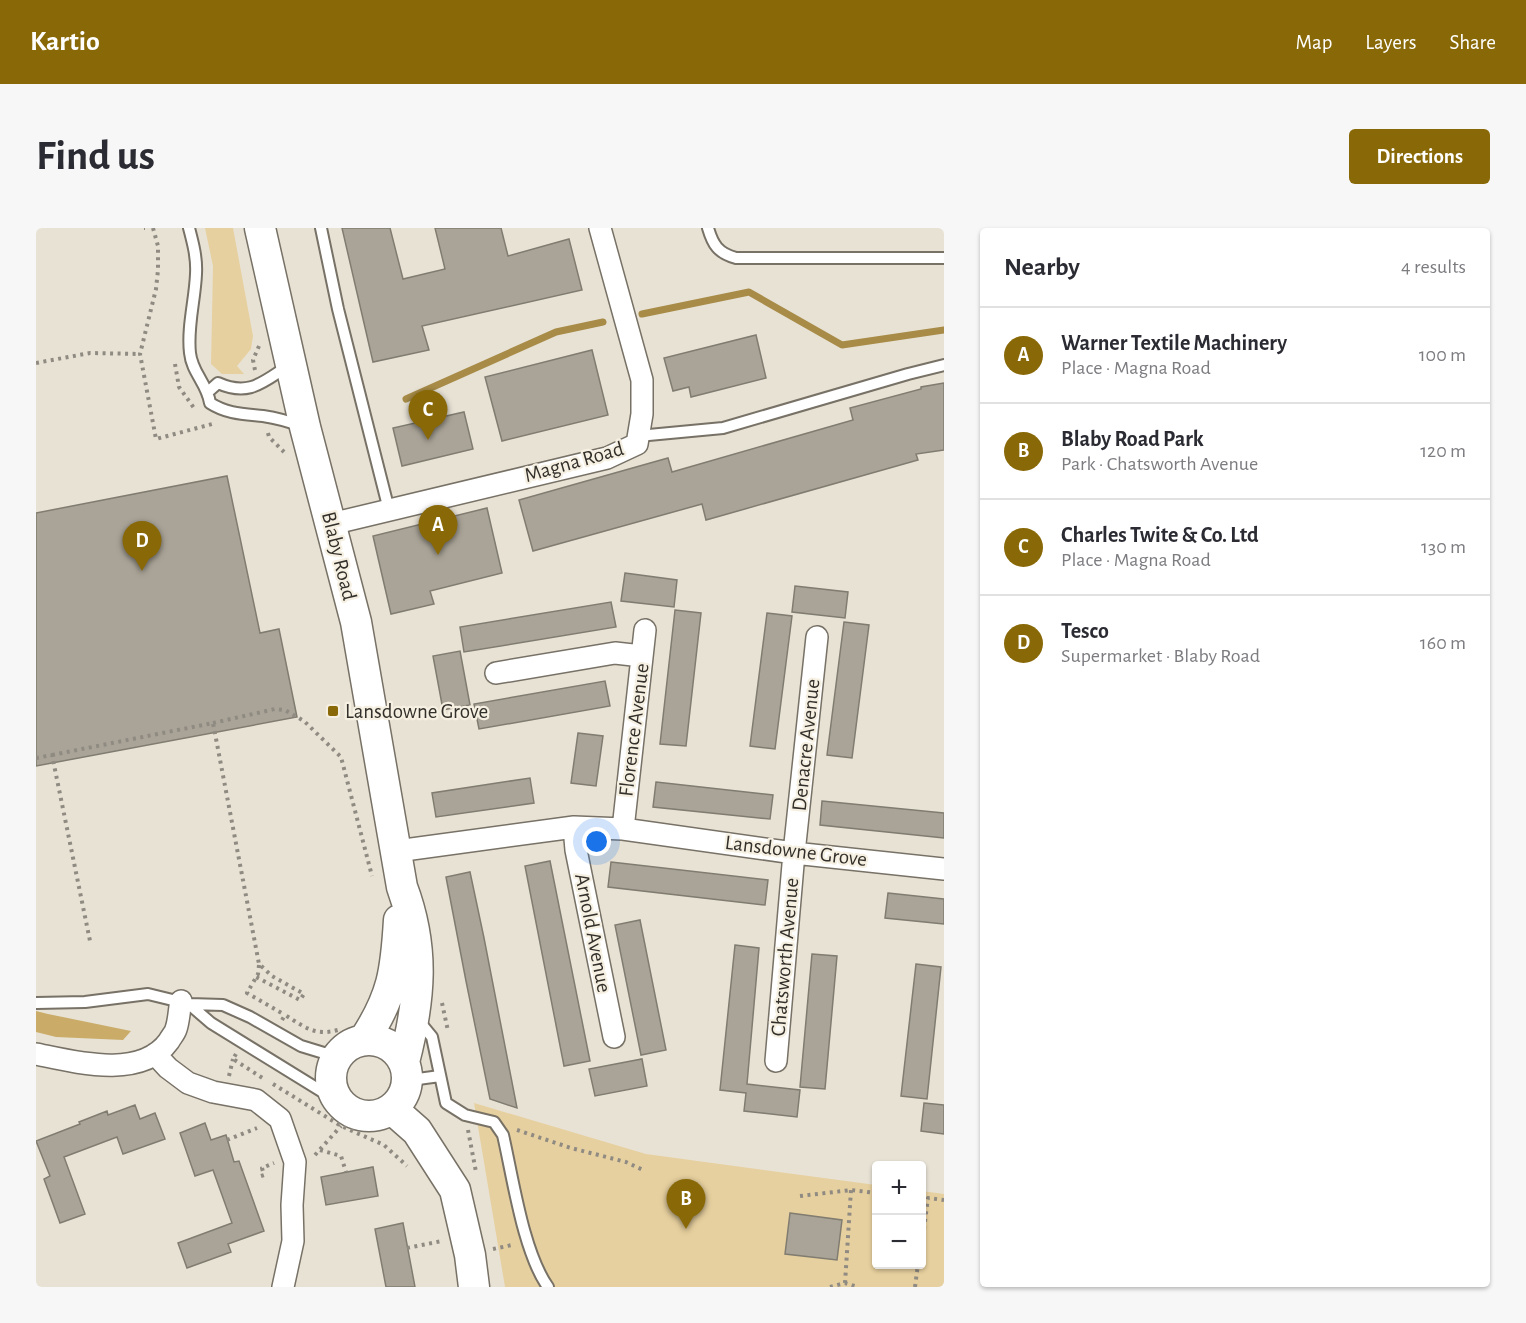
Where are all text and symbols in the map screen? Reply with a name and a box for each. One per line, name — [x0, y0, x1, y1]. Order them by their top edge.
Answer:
text: Kartio — [30, 28, 100, 56]
text: Map — [1296, 32, 1332, 53]
text: Layers — [1365, 32, 1416, 53]
text: Share — [1449, 32, 1496, 53]
button: Directions — [1349, 129, 1490, 184]
text: Find us — [36, 135, 155, 177]
text: Nearby — [1004, 254, 1080, 280]
text: 4 results — [1401, 257, 1466, 277]
text: Warner Textile Machinery — [1061, 332, 1287, 354]
text: A — [1018, 345, 1030, 365]
text: 100 m — [1419, 345, 1466, 365]
text: Place · Magna Road — [1061, 358, 1211, 378]
pin: C — [408, 390, 448, 440]
text: Blaby Road Park — [1061, 428, 1204, 450]
street label: Magna Road — [522, 438, 626, 486]
text: B — [1018, 441, 1029, 461]
text: 120 m — [1420, 441, 1466, 461]
text: Park · Chatsworth Avenue — [1061, 454, 1258, 474]
pin: A — [418, 506, 458, 555]
street label: Blaby Road — [318, 509, 360, 603]
pin: D — [122, 522, 162, 571]
text: Charles Twite & Co. Ltd — [1061, 524, 1259, 546]
text: C — [1018, 537, 1029, 557]
text: 130 m — [1421, 537, 1466, 557]
text: Place · Magna Road — [1061, 550, 1211, 570]
text: Tesco — [1061, 620, 1109, 642]
text: D — [1017, 633, 1030, 653]
text: 160 m — [1420, 633, 1466, 653]
text: Supermarket · Blaby Road — [1061, 646, 1260, 666]
street label: Florence Avenue — [615, 662, 653, 798]
street label: Denacre Avenue — [789, 678, 823, 812]
place label: Lansdowne Grove — [345, 701, 488, 722]
marker: Lansdowne Grove — [326, 704, 340, 718]
your location — [582, 827, 611, 856]
street label: Lansdowne Grove — [724, 832, 868, 870]
street label: Arnold Avenue — [571, 872, 615, 994]
street label: Chatsworth Avenue — [768, 877, 802, 1037]
map controls — [872, 1161, 926, 1269]
button: + — [872, 1161, 926, 1215]
pin: B — [666, 1180, 706, 1229]
button: − — [872, 1215, 926, 1269]

